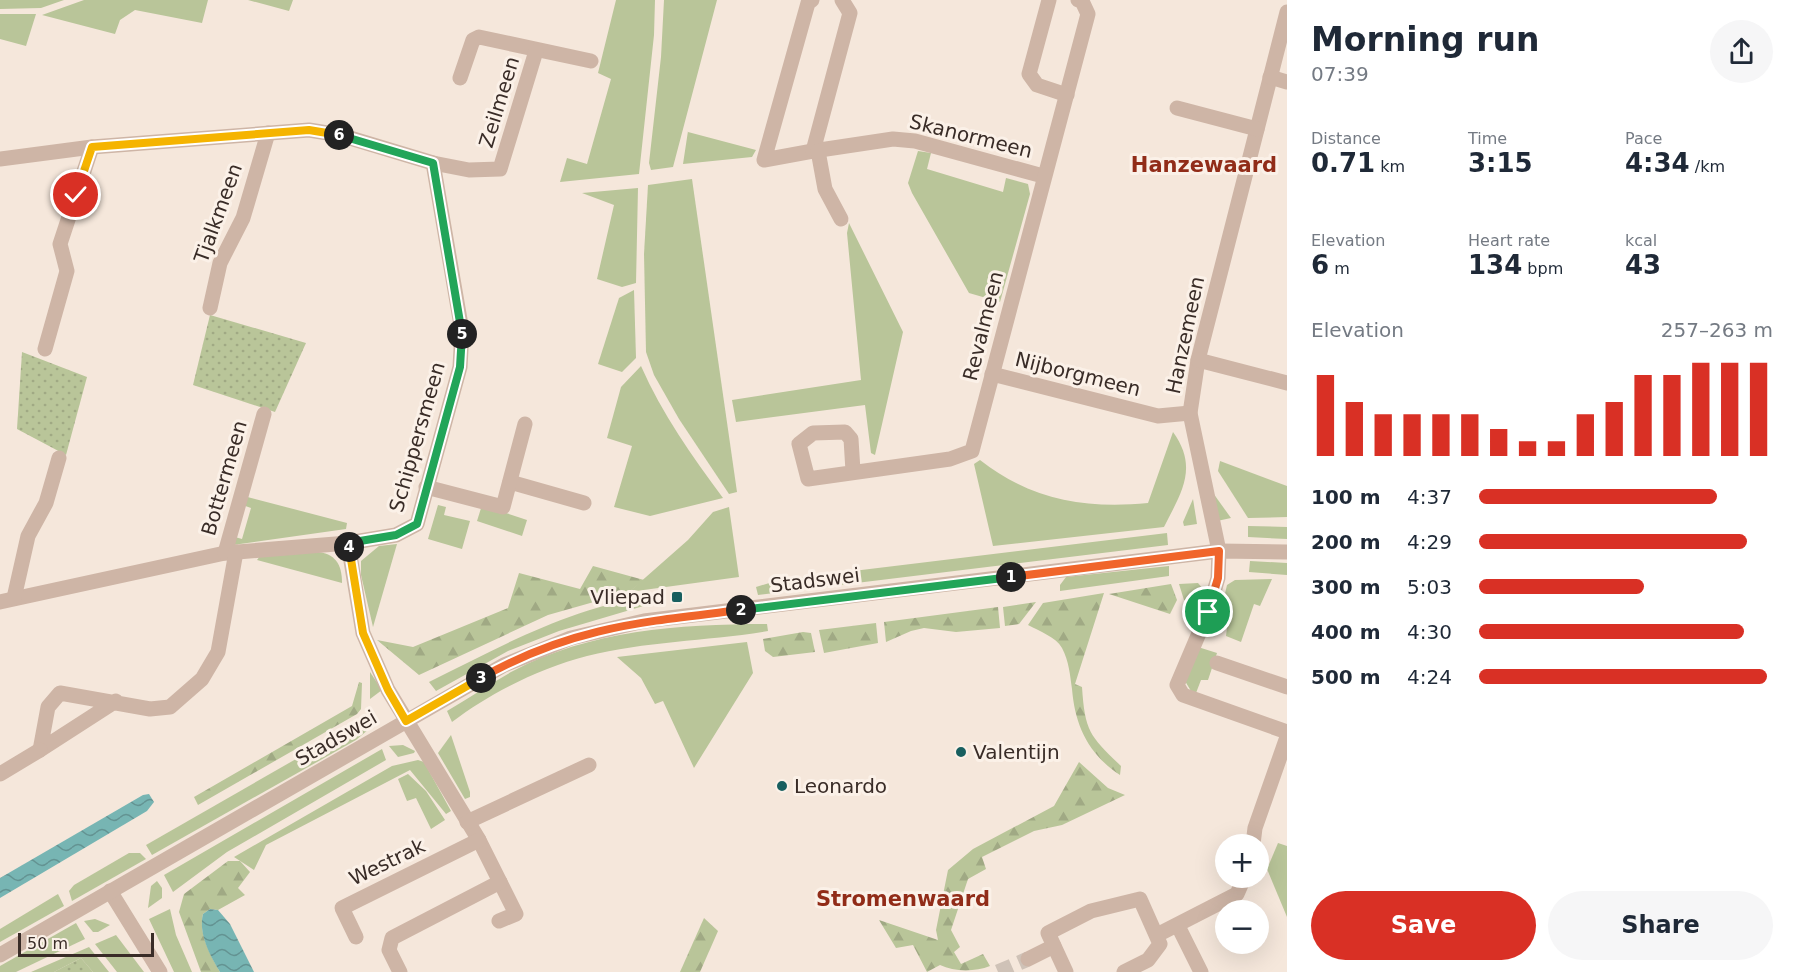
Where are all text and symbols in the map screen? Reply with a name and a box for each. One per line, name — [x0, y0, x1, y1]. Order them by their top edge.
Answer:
text: Morning run — [1311, 20, 1539, 59]
button: share — [1710, 20, 1773, 83]
street label: Zeilmeen — [474, 54, 524, 150]
text: 07:39 — [1311, 62, 1369, 86]
street label: Skanormeen — [907, 109, 1035, 163]
pin: 6 — [324, 120, 354, 150]
text: 6 — [333, 125, 345, 144]
text: Distance — [1311, 129, 1381, 148]
text: Time — [1468, 129, 1507, 148]
text: Pace — [1625, 129, 1662, 148]
text: 0.71 — [1311, 148, 1375, 178]
text: 3:15 — [1468, 148, 1533, 178]
text: 4:34 — [1625, 148, 1690, 178]
district label: Hanzewaard — [1131, 153, 1277, 177]
text: km — [1375, 157, 1405, 176]
text: /km — [1690, 157, 1725, 176]
street label: Tjalkmeen — [189, 160, 247, 267]
pin — [50, 169, 101, 220]
icon: check — [59, 178, 92, 211]
text: Elevation — [1311, 231, 1385, 250]
text: Heart rate — [1468, 231, 1550, 250]
text: kcal — [1625, 231, 1657, 250]
text: 6 — [1311, 250, 1329, 280]
text: 134 — [1468, 250, 1522, 280]
text: 43 — [1625, 250, 1661, 280]
text: m — [1329, 259, 1350, 278]
text: bpm — [1522, 259, 1563, 278]
street label: Revalmeen — [958, 269, 1008, 383]
street label: Hanzemeen — [1161, 274, 1209, 396]
text: Elevation — [1311, 318, 1404, 342]
text: 257–263 m — [1661, 318, 1773, 342]
pin: 5 — [447, 319, 477, 349]
text: 5 — [456, 324, 468, 343]
street label: Nijborgmeen — [1013, 347, 1143, 401]
street label: Schippersmeen — [384, 359, 450, 515]
street label: Bottermeen — [196, 418, 252, 538]
text: 100 m — [1311, 485, 1381, 509]
text: 4:37 — [1407, 485, 1452, 509]
text: 200 m — [1311, 530, 1381, 554]
text: 4:29 — [1407, 530, 1452, 554]
pin: 4 — [334, 532, 364, 562]
text: 4 — [343, 537, 355, 556]
pin: 1 — [996, 562, 1026, 592]
street label: Stadswei — [769, 563, 861, 597]
text: 1 — [1005, 567, 1017, 586]
text: 300 m — [1311, 575, 1381, 599]
text: 5:03 — [1407, 575, 1452, 599]
place label: Vliepad — [590, 585, 665, 609]
pin — [1182, 586, 1233, 637]
marker: Vliepad — [670, 590, 684, 604]
pin: 2 — [726, 595, 756, 625]
icon: arrive — [1191, 595, 1224, 628]
text: 2 — [735, 600, 747, 619]
text: 400 m — [1311, 620, 1381, 644]
text: 4:30 — [1407, 620, 1452, 644]
pin: 3 — [466, 663, 496, 693]
text: 500 m — [1311, 665, 1381, 689]
text: 4:24 — [1407, 665, 1452, 689]
text: 3 — [475, 668, 487, 687]
street label: Stadswei — [291, 705, 381, 771]
place label: Valentijn — [973, 740, 1060, 764]
marker: Valentijn — [954, 745, 968, 759]
place label: Leonardo — [794, 774, 887, 798]
marker: Leonardo — [775, 779, 789, 793]
street label: Westrak — [345, 833, 429, 891]
map controls — [1215, 834, 1269, 954]
button: + — [1215, 834, 1269, 888]
district label: Stromenwaard — [816, 887, 990, 911]
button: Save — [1311, 891, 1536, 960]
button: Share — [1548, 891, 1773, 960]
button: − — [1215, 900, 1269, 954]
scale bar — [18, 930, 154, 958]
text: 50 m — [27, 934, 68, 953]

